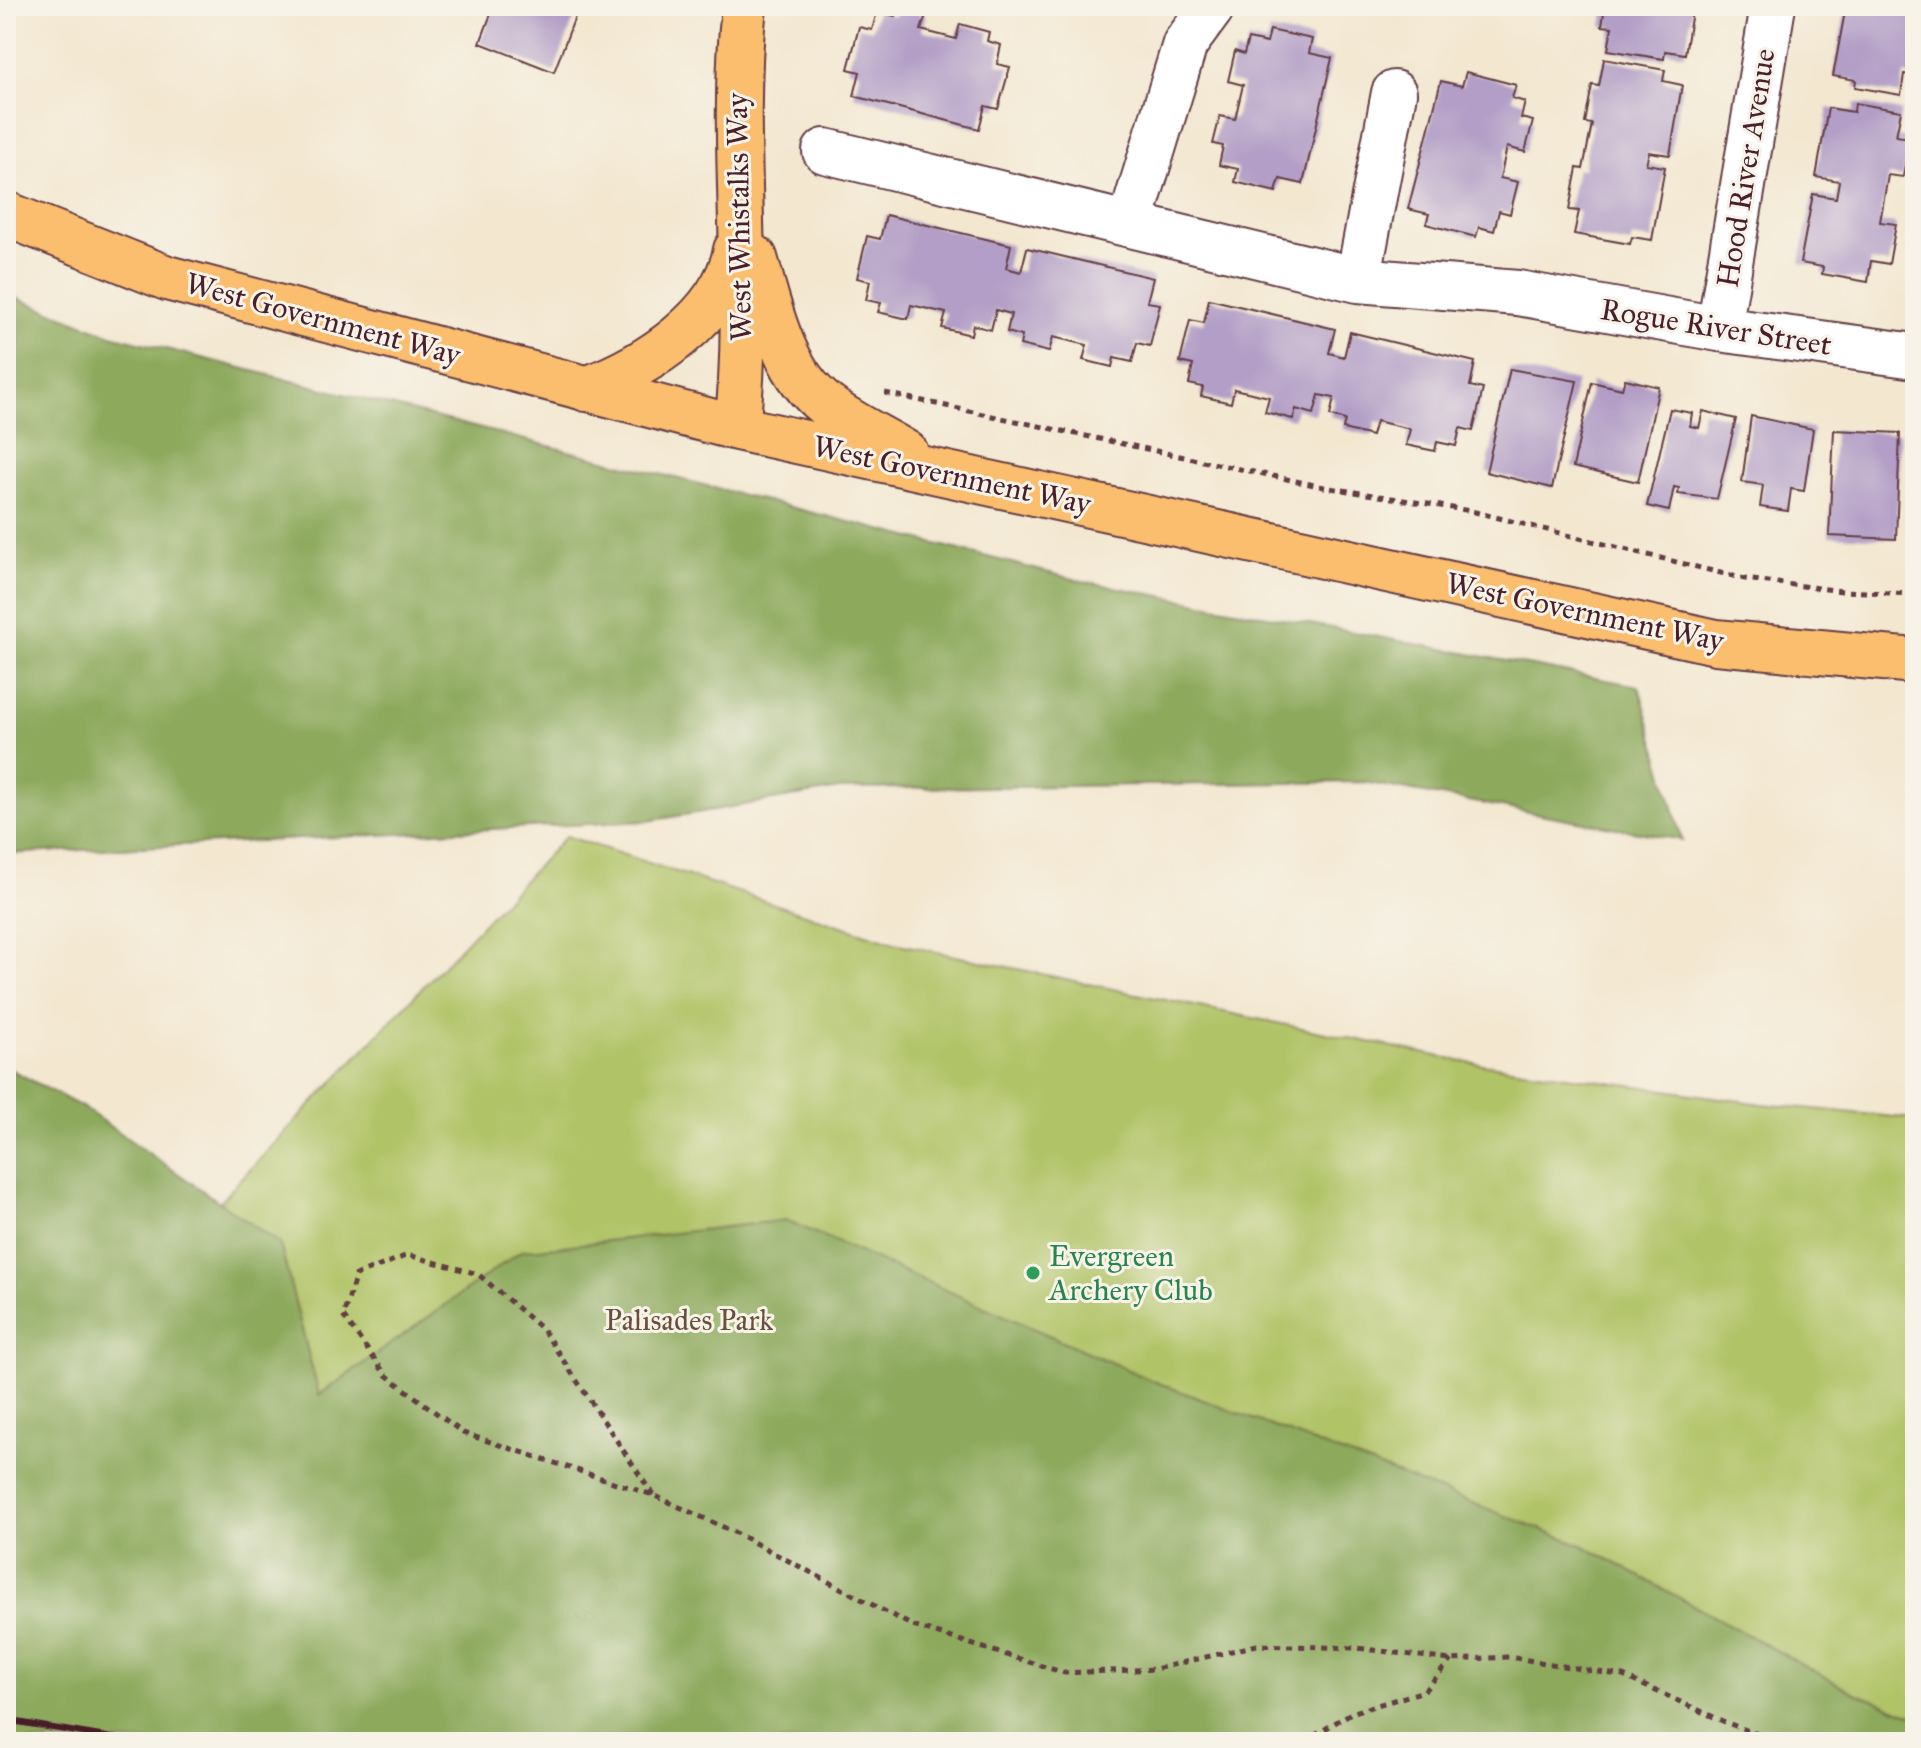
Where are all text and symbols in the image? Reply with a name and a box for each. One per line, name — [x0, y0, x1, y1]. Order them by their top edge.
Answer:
street label: Hood River Avenue — [1709, 46, 1783, 290]
street label: West Whistalks Way — [719, 92, 759, 342]
street label: West Government Way — [182, 265, 465, 373]
street label: Rogue River Street — [1598, 291, 1834, 363]
street label: West Government Way — [810, 428, 1095, 522]
street label: West Government Way — [1443, 565, 1728, 659]
place label: Evergreen Archery Club — [1047, 1238, 1213, 1308]
marker: Evergreen Archery Club — [1024, 1264, 1042, 1282]
park label: Palisades Park — [605, 1302, 773, 1338]

